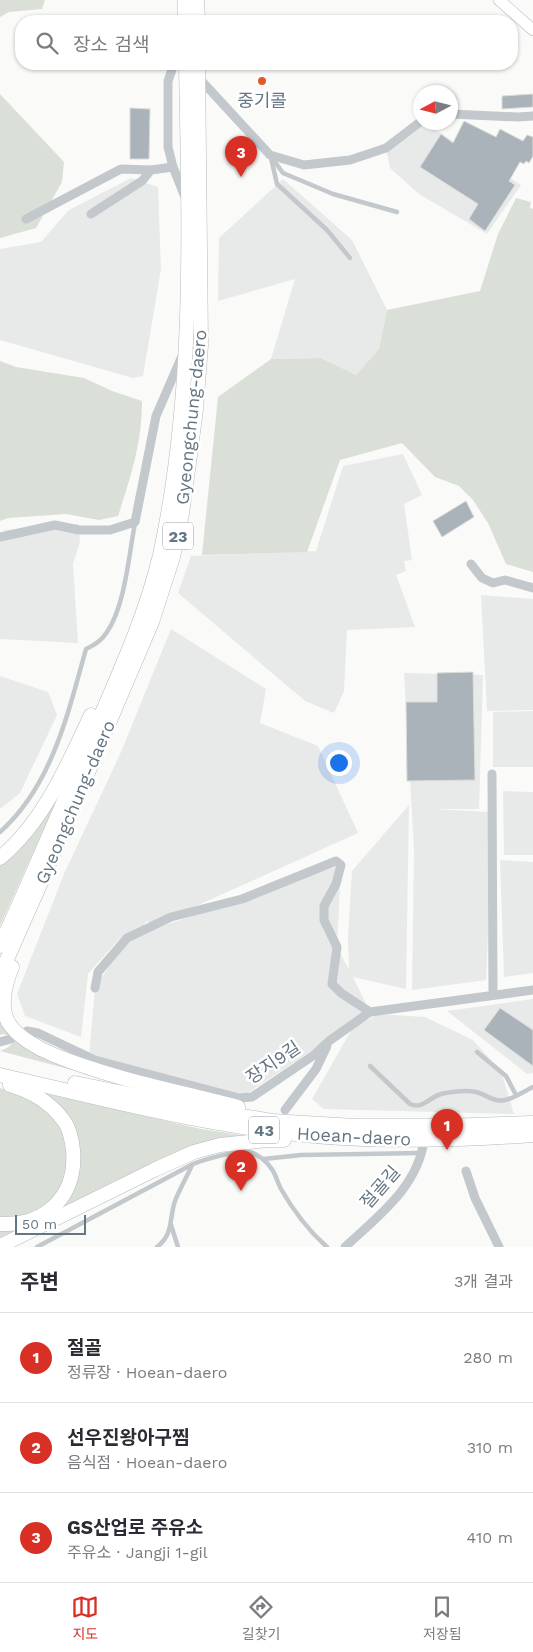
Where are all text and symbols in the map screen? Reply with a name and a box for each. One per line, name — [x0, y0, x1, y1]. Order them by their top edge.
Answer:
search box — [15, 15, 518, 70]
icon: search — [33, 29, 61, 57]
text: 장소 검색 — [73, 33, 149, 56]
marker: 중기콜 — [256, 75, 268, 87]
north arrow — [413, 85, 458, 130]
place label: 중기콜 — [237, 90, 287, 111]
pin: 3 — [225, 136, 257, 177]
street label: Gyeongchung-daero — [171, 328, 211, 506]
road number: 23 — [163, 522, 193, 550]
street label: Gyeongchung-daero — [31, 717, 119, 887]
your location — [326, 750, 352, 776]
street label: 장지9길 — [242, 1036, 304, 1088]
pin: 1 — [431, 1109, 463, 1150]
road number: 43 — [249, 1116, 279, 1144]
street label: Hoean-daero — [296, 1123, 412, 1149]
pin: 2 — [225, 1150, 257, 1191]
street label: 절골길 — [356, 1161, 404, 1213]
scale bar — [15, 1212, 86, 1235]
text: 50 m — [22, 1216, 57, 1232]
text: 주변 — [20, 1269, 59, 1294]
text: 3개 결과 — [454, 1272, 513, 1291]
text: 절골 — [67, 1336, 102, 1359]
text: 1 — [33, 1348, 39, 1367]
text: 280 m — [463, 1348, 513, 1367]
text: 정류장 · Hoean-daero — [67, 1363, 227, 1382]
text: 선우진왕아구찜 — [67, 1426, 189, 1449]
text: 2 — [31, 1438, 41, 1457]
text: 310 m — [467, 1438, 513, 1457]
text: 음식점 · Hoean-daero — [67, 1453, 227, 1472]
text: GS산업로 주유소 — [67, 1516, 203, 1539]
text: 3 — [31, 1528, 41, 1547]
text: 410 m — [467, 1528, 513, 1547]
text: 주유소 · Jangji 1-gil — [67, 1543, 208, 1562]
tab: 지도 — [71, 1593, 99, 1643]
tab: 길찾기 — [242, 1593, 280, 1643]
tab: 저장됨 — [423, 1593, 462, 1643]

